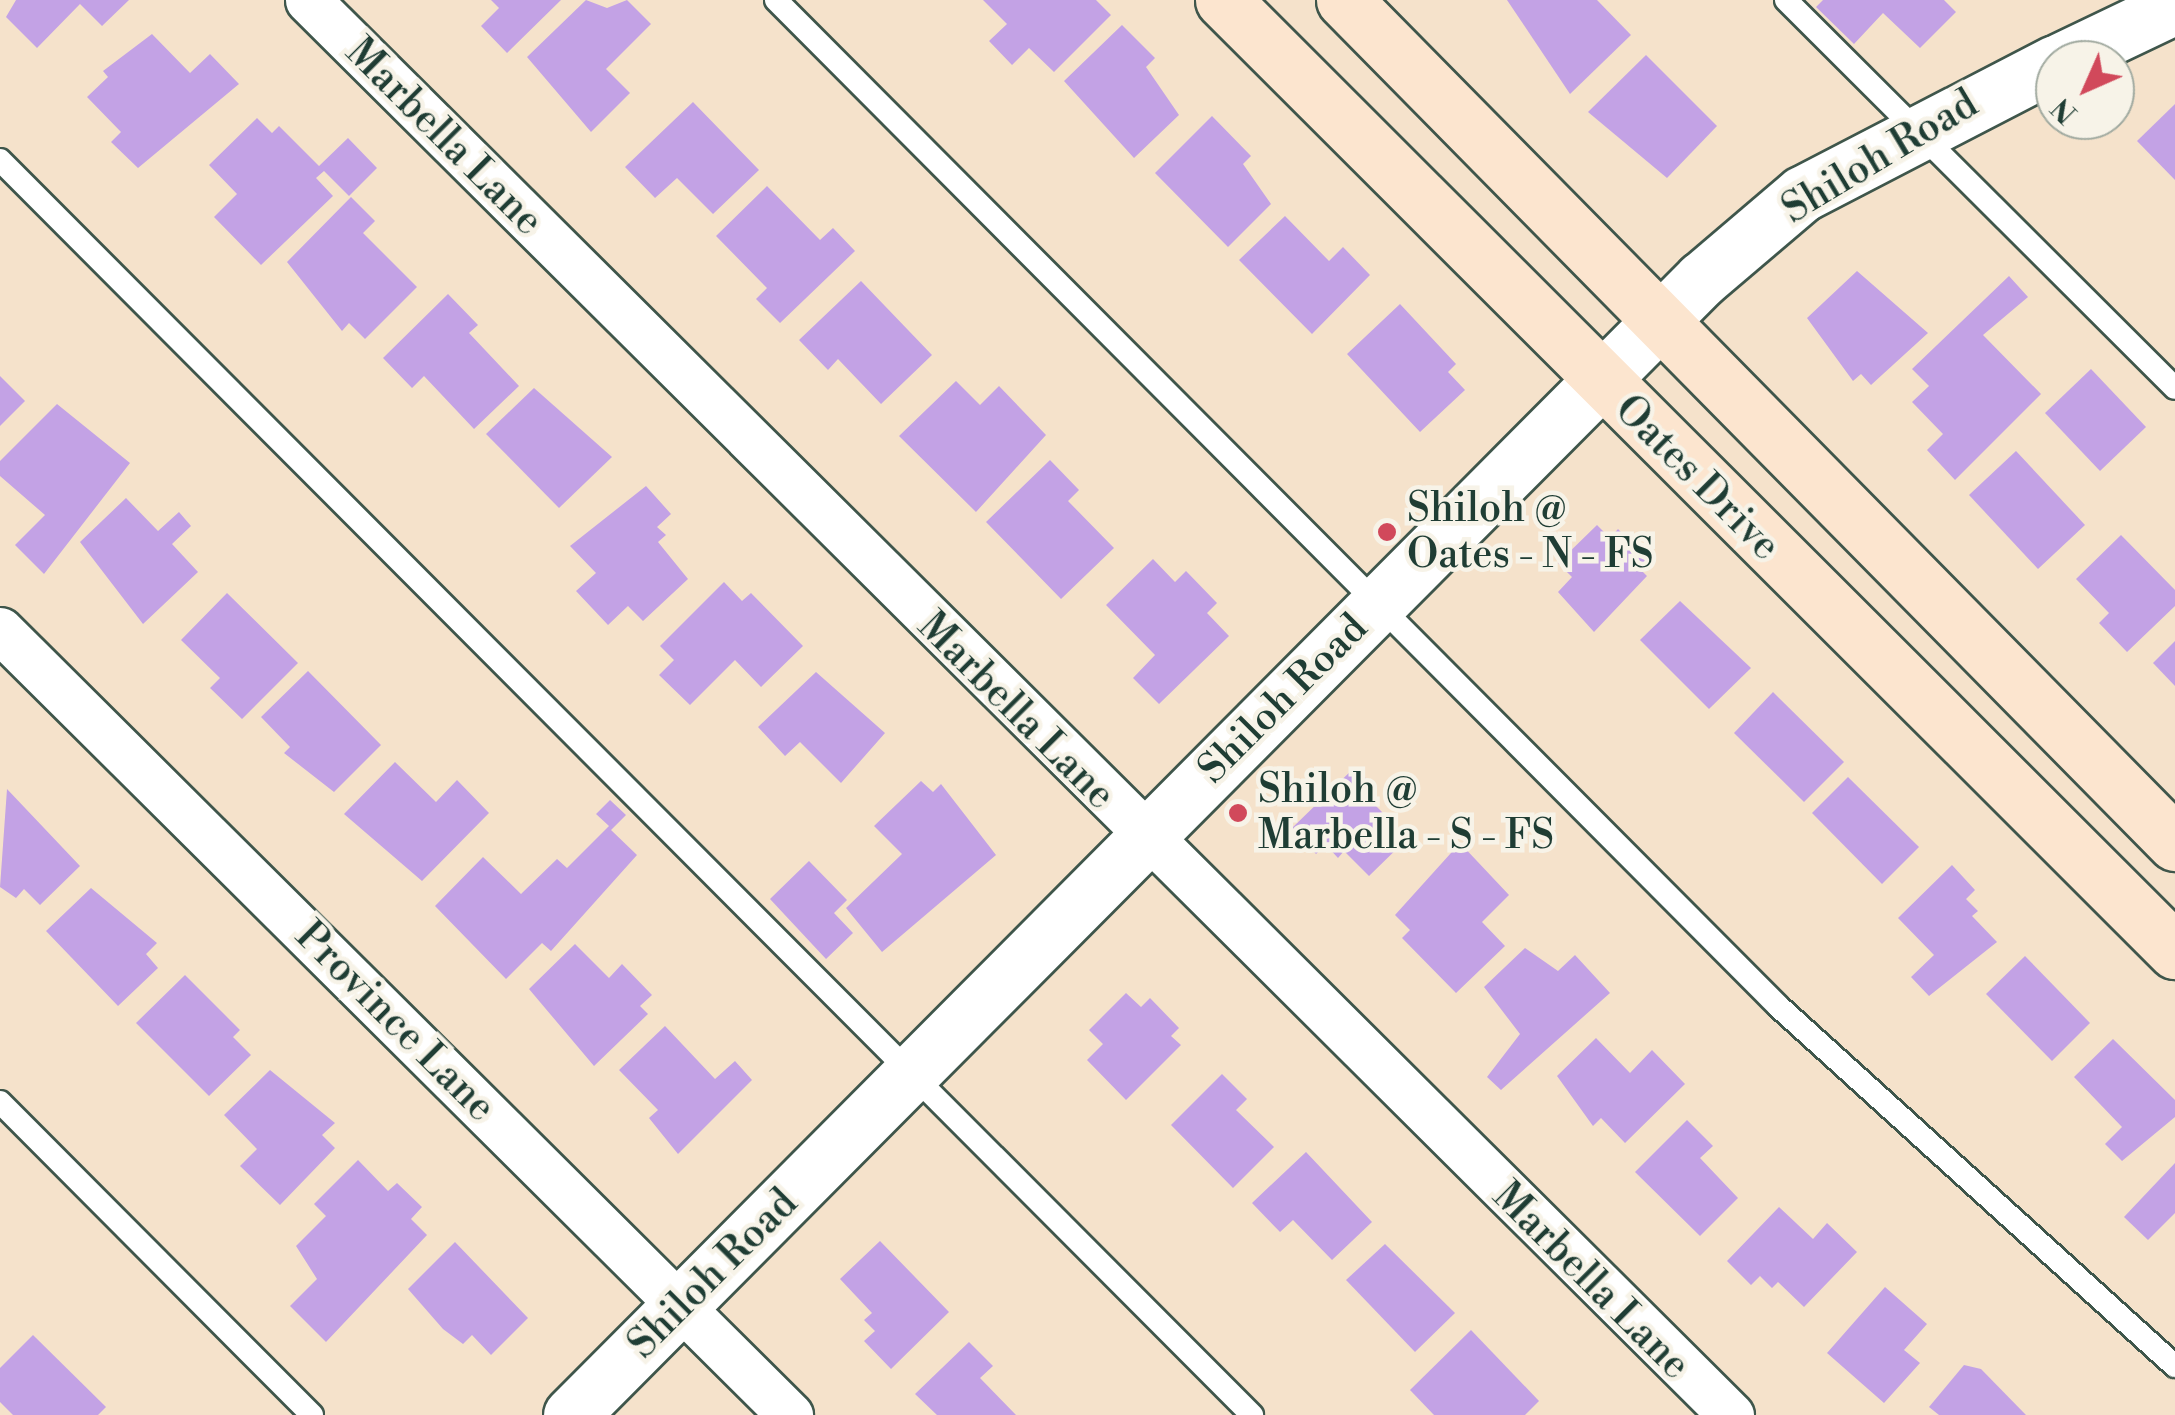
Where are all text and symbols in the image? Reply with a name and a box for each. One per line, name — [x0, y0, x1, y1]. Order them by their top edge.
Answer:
street label: Marbella Lane — [336, 29, 552, 245]
north arrow — [2035, 40, 2135, 140]
street label: Shiloh Road — [1774, 80, 1986, 234]
text: N — [2045, 90, 2085, 130]
street label: Oates Drive — [1605, 386, 1789, 570]
place label: Shiloh @ Oates - N - FS — [1407, 485, 1654, 579]
marker: Shiloh @ Oates - N - FS — [1376, 521, 1398, 543]
street label: Marbella Lane — [908, 603, 1124, 819]
street label: Shiloh Road — [1189, 605, 1377, 793]
place label: Shiloh @ Marbella - S - FS — [1258, 766, 1554, 860]
marker: Shiloh @ Marbella - S - FS — [1227, 802, 1249, 824]
street label: Province Lane — [285, 912, 505, 1132]
street label: Marbella Lane — [1483, 1173, 1699, 1389]
street label: Shiloh Road — [619, 1180, 807, 1368]

